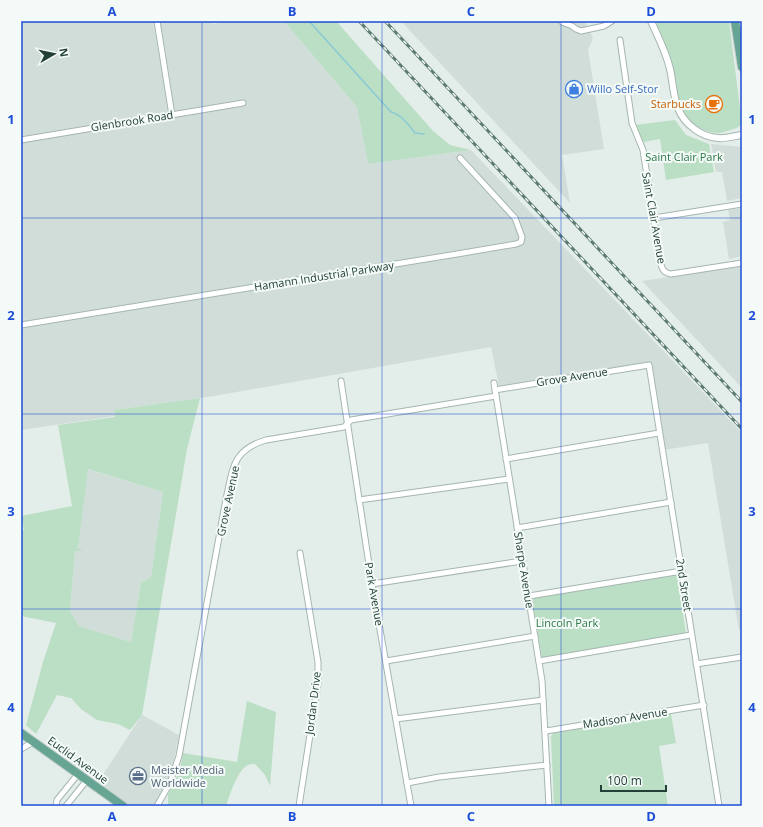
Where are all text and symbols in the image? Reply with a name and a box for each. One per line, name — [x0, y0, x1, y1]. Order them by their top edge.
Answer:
text: A — [108, 2, 117, 20]
text: B — [288, 2, 297, 20]
text: C — [467, 2, 475, 20]
text: D — [646, 2, 656, 20]
north arrow — [34, 34, 74, 74]
text: N — [56, 47, 72, 58]
shop icon: Willo Self-Stor — [564, 79, 584, 99]
place label: Willo Self-Stor — [587, 81, 659, 96]
cafe icon: Starbucks — [704, 94, 724, 114]
place label: Starbucks — [651, 96, 701, 111]
street label: Glenbrook Road — [90, 107, 174, 134]
text: 1 — [7, 110, 15, 128]
text: 1 — [748, 110, 756, 128]
park label: Saint Clair Park — [645, 149, 723, 164]
street label: Saint Clair Avenue — [639, 171, 670, 265]
street label: Hamann Industrial Parkway — [253, 257, 395, 294]
text: 2 — [7, 306, 15, 324]
text: 2 — [748, 306, 756, 324]
street label: Grove Avenue — [535, 363, 609, 390]
street label: Grove Avenue — [213, 464, 242, 538]
text: 3 — [7, 502, 15, 520]
text: 3 — [748, 502, 756, 520]
street label: Sharpe Avenue — [511, 530, 538, 609]
street label: 2nd Street — [673, 557, 696, 613]
street label: Park Avenue — [362, 561, 387, 627]
park label: Lincoln Park — [536, 615, 598, 630]
street label: Jordan Drive — [301, 671, 324, 736]
text: 4 — [7, 698, 15, 716]
text: 4 — [748, 698, 756, 716]
street label: Madison Avenue — [582, 703, 668, 732]
street label: Euclid Avenue — [45, 732, 112, 787]
place label: Meister Media Worldwide — [151, 762, 224, 790]
office icon: Meister Media Worldwide — [128, 766, 148, 786]
scale bar — [601, 767, 666, 793]
text: 100 m — [607, 772, 642, 789]
text: A — [108, 807, 117, 825]
text: B — [288, 807, 297, 825]
text: C — [467, 807, 475, 825]
text: D — [646, 807, 656, 825]

